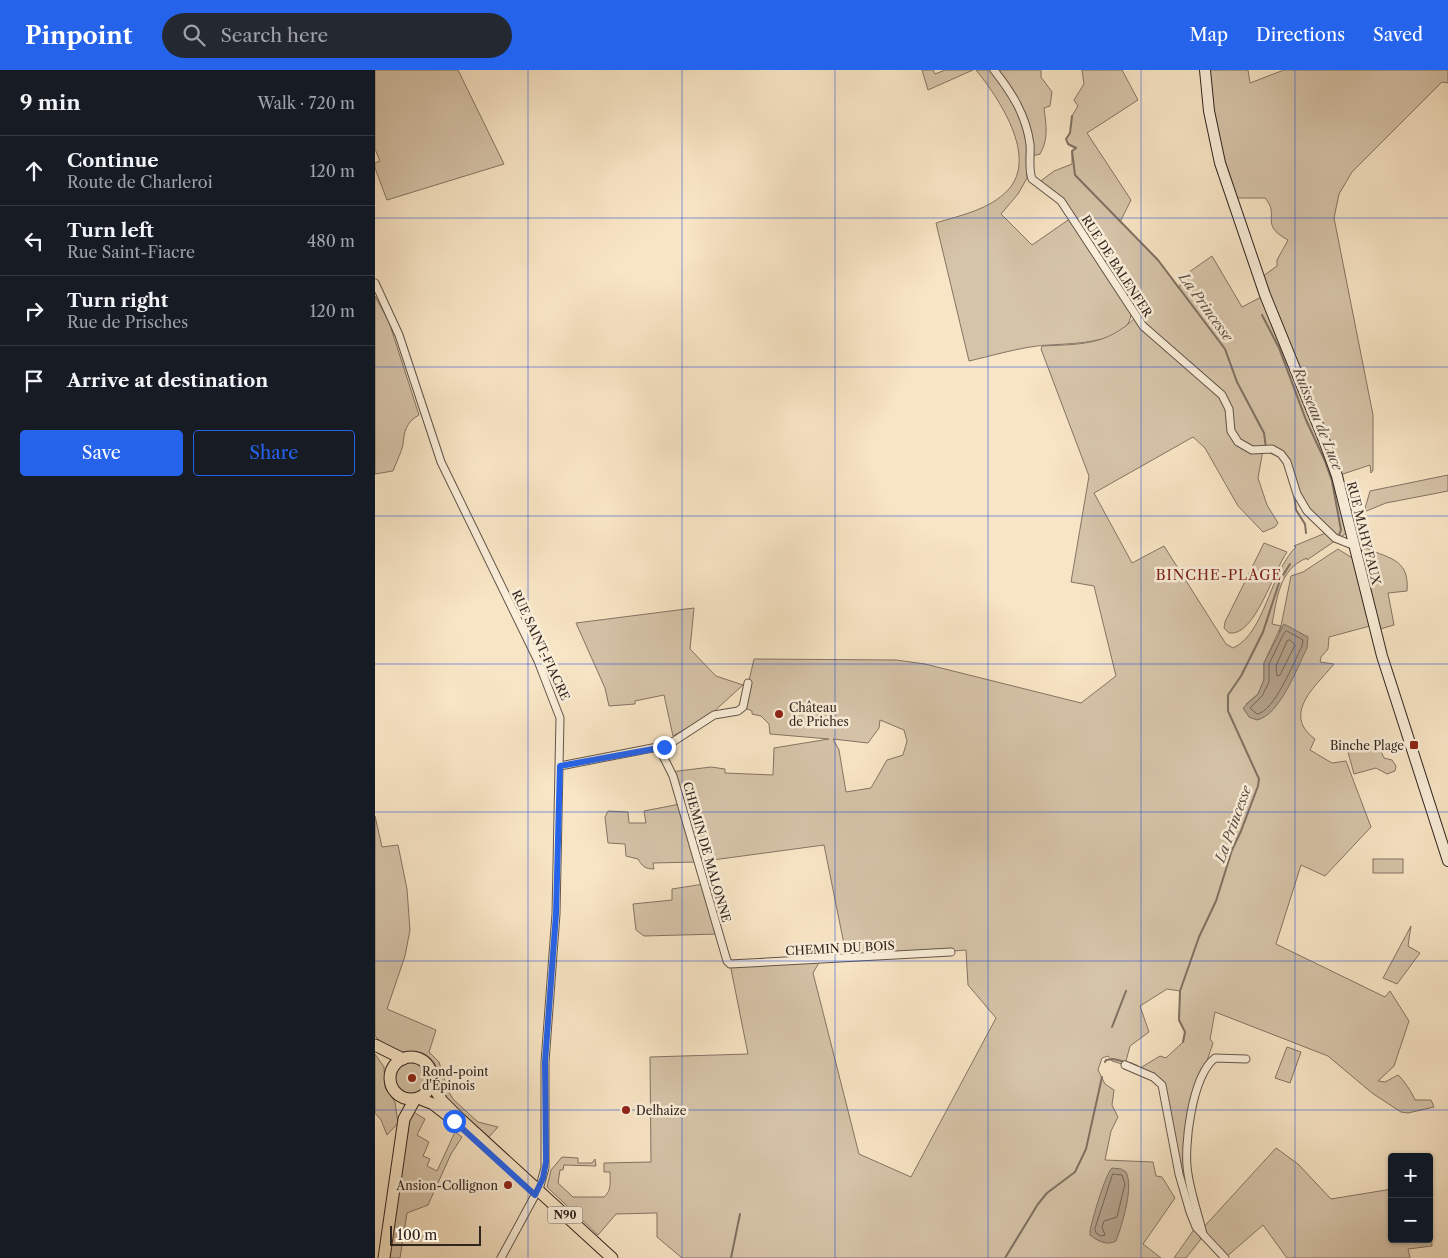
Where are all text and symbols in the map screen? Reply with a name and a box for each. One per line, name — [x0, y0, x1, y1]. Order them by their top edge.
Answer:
search box — [162, 13, 512, 58]
text: Pinpoint — [25, 21, 132, 50]
icon: search — [180, 21, 208, 49]
text: Search here — [220, 24, 328, 47]
text: Map — [1189, 24, 1228, 46]
text: Directions — [1256, 24, 1345, 46]
text: Saved — [1373, 24, 1423, 46]
text: 9 min — [20, 90, 81, 115]
text: Walk · 720 m — [257, 93, 355, 113]
text: Continue — [67, 149, 159, 172]
icon: ahead — [20, 157, 48, 185]
text: 120 m — [310, 161, 355, 181]
text: Route de Charleroi — [67, 172, 213, 192]
street label: RUE DE BALENFER — [1078, 212, 1156, 321]
text: Turn left — [67, 219, 154, 242]
icon: left — [20, 227, 48, 255]
text: 480 m — [307, 231, 355, 251]
text: Rue Saint-Fiacre — [67, 242, 195, 262]
water label: La Princesse — [1174, 268, 1238, 346]
text: Turn right — [67, 289, 168, 312]
icon: right — [20, 297, 48, 325]
text: 120 m — [310, 301, 355, 321]
text: Rue de Prisches — [67, 312, 188, 332]
water label: Ruisseau de Luce — [1289, 364, 1347, 474]
icon: arrive — [20, 367, 48, 395]
text: Arrive at destination — [67, 369, 268, 392]
button: Save — [20, 430, 183, 476]
button: Share — [193, 430, 355, 476]
street label: RUE MAHY FAUX — [1344, 480, 1384, 587]
district label: BINCHE-PLAGE — [1156, 566, 1282, 584]
street label: RUE SAINT-FIACRE — [509, 587, 573, 703]
place label: Château de Priches — [789, 700, 849, 729]
marker: Château de Priches — [773, 708, 785, 720]
route end — [653, 736, 676, 759]
place label: Binche Plage — [1330, 738, 1404, 753]
marker: Binche Plage — [1408, 739, 1420, 751]
street label: CHEMIN DE MALONNE — [680, 780, 734, 924]
water label: La Princesse — [1210, 782, 1256, 866]
street label: CHEMIN DU BOIS — [785, 938, 895, 958]
place label: Rond-point d'Épinois — [422, 1064, 489, 1093]
marker: Rond-point d'Épinois — [406, 1072, 418, 1084]
place label: Delhaize — [636, 1103, 687, 1118]
marker: Delhaize — [620, 1104, 632, 1116]
route start — [443, 1110, 466, 1133]
map controls — [1388, 1153, 1433, 1243]
button: + — [1388, 1153, 1433, 1198]
place label: Ansion-Collignon — [395, 1178, 498, 1193]
marker: Ansion-Collignon — [502, 1179, 514, 1191]
button: − — [1388, 1198, 1433, 1243]
road number: N90 — [547, 1206, 583, 1224]
scale bar — [390, 1223, 481, 1246]
text: 100 m — [397, 1226, 437, 1244]

